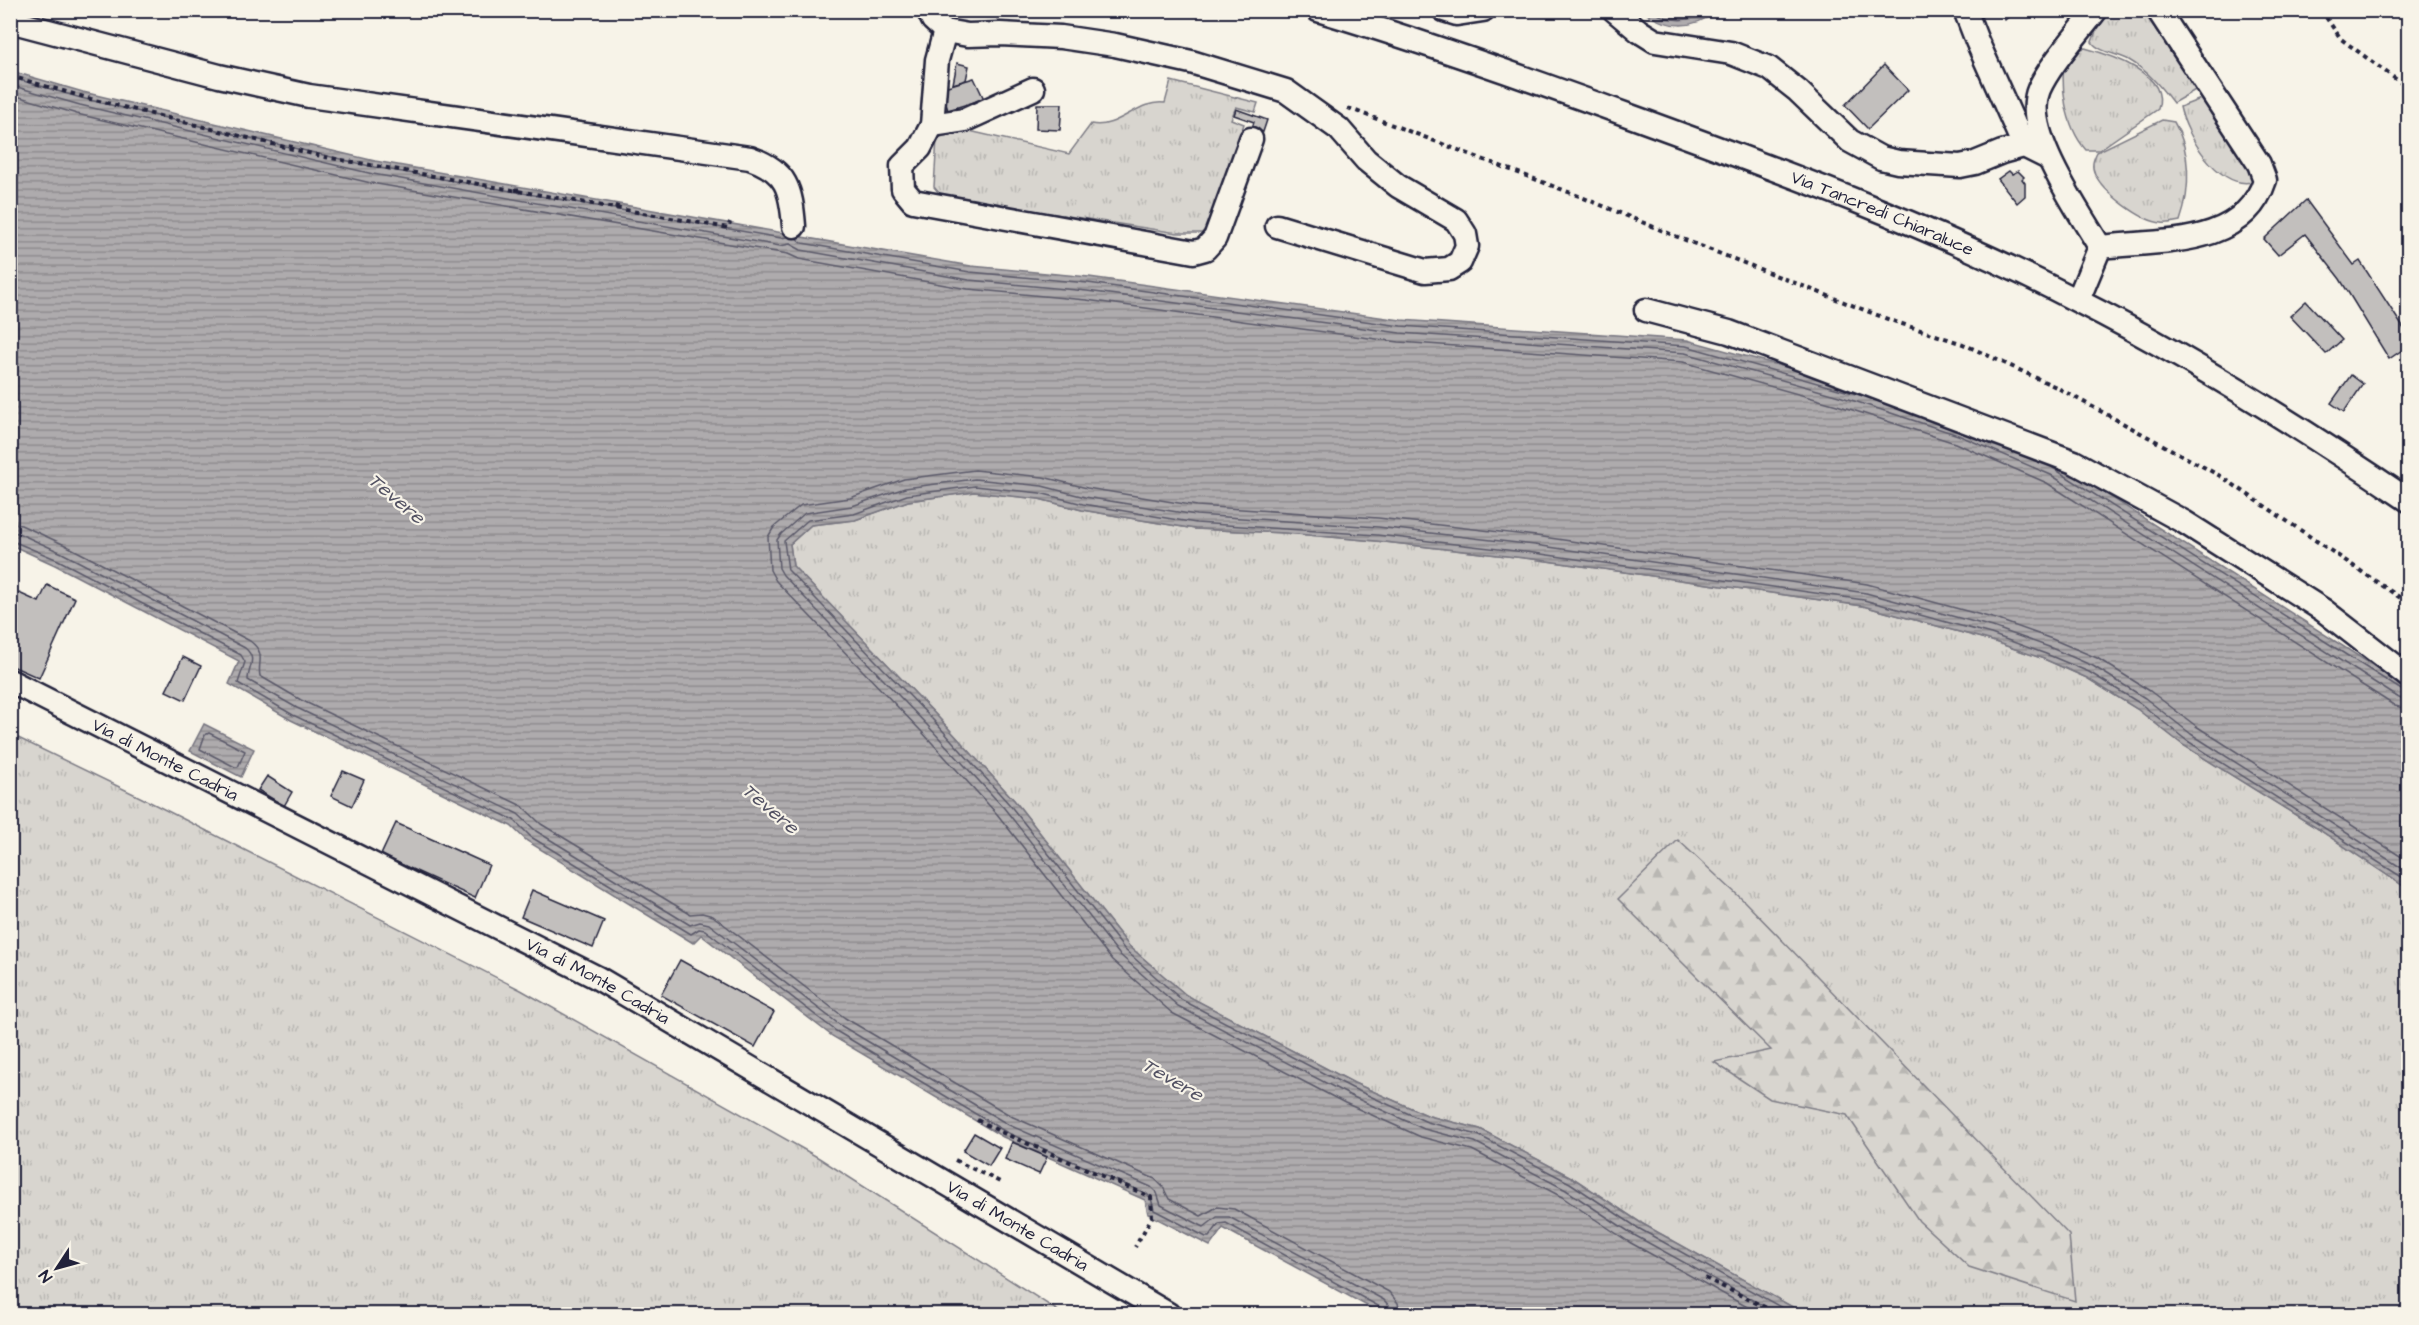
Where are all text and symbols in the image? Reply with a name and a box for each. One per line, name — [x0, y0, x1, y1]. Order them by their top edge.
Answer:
street label: Via Tancredi Chiaraluce — [1787, 165, 1978, 262]
water label: Tevere — [362, 467, 432, 532]
street label: Via di Monte Cadria — [88, 712, 243, 807]
water label: Tevere — [736, 777, 806, 842]
street label: Via di Monte Cadria — [521, 932, 674, 1031]
water label: Tevere — [1137, 1051, 1209, 1109]
street label: Via di Monte Cadria — [942, 1174, 1093, 1278]
north arrow — [27, 1238, 87, 1298]
text: N — [34, 1266, 58, 1287]

